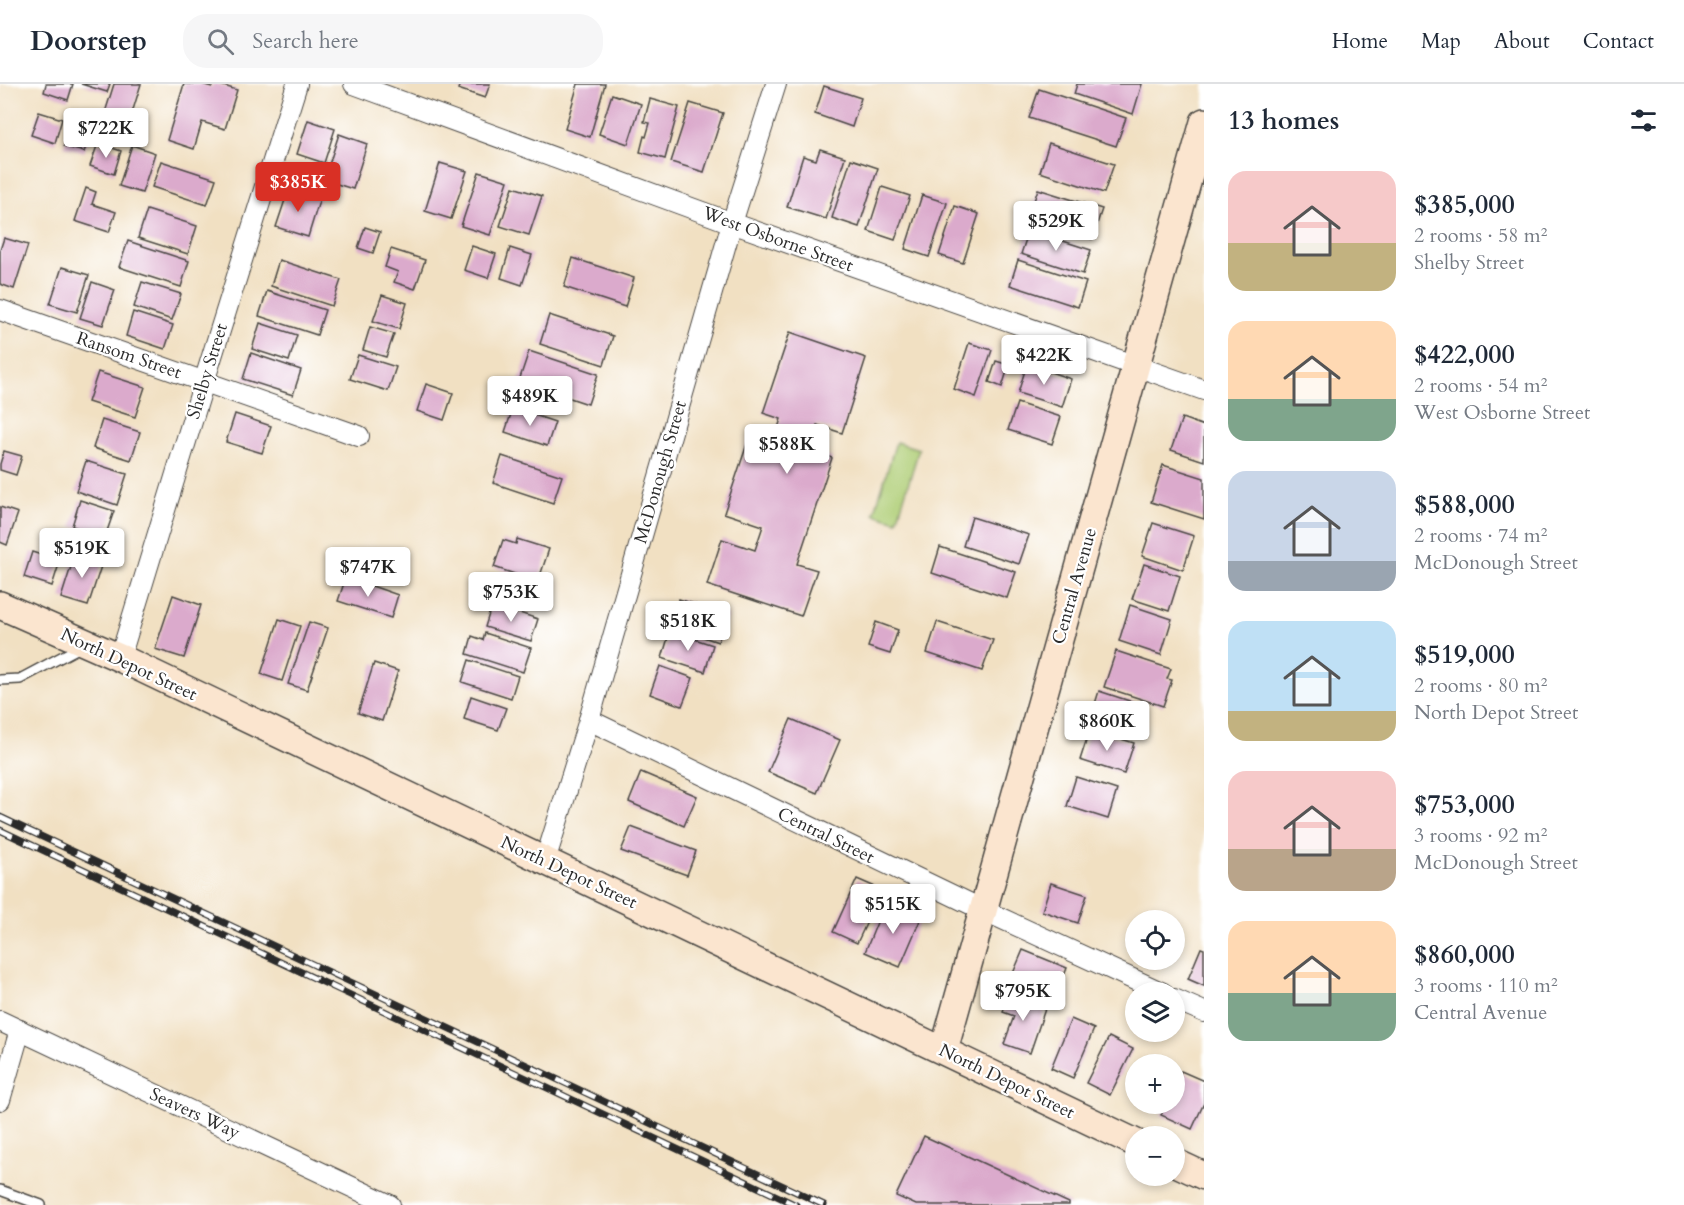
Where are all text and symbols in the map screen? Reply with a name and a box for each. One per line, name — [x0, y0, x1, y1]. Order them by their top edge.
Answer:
search box — [183, 14, 603, 68]
text: Doorstep — [30, 22, 147, 60]
icon: search — [204, 25, 237, 58]
text: Search here — [252, 26, 359, 56]
text: Home — [1332, 27, 1388, 56]
text: Map — [1421, 27, 1461, 56]
text: About — [1494, 27, 1550, 56]
text: Contact — [1583, 27, 1654, 56]
text: 13 homes — [1228, 103, 1339, 138]
icon: filters — [1627, 104, 1660, 137]
pin: $722K — [64, 108, 148, 159]
text: $722K — [77, 114, 135, 141]
pin: $385K — [256, 162, 340, 213]
text: $385K — [269, 168, 327, 195]
text: $385,000 — [1414, 187, 1515, 222]
icon: home — [1276, 195, 1348, 267]
street label: West Osborne Street — [698, 200, 857, 278]
pin: $529K — [1014, 201, 1098, 252]
text: $529K — [1027, 207, 1085, 234]
text: 2 rooms · 58 m² — [1414, 222, 1547, 249]
text: Shelby Street — [1414, 249, 1524, 276]
street label: Shelby Street — [181, 320, 234, 422]
street label: Ransom Street — [73, 326, 185, 385]
pin: $422K — [1002, 335, 1086, 386]
text: $422,000 — [1414, 337, 1515, 372]
text: $422K — [1015, 341, 1073, 368]
icon: home — [1276, 345, 1348, 417]
text: 2 rooms · 54 m² — [1414, 372, 1547, 399]
pin: $489K — [488, 376, 572, 427]
text: $489K — [501, 382, 559, 409]
street label: McDonough Street — [628, 398, 693, 546]
text: West Osborne Street — [1414, 399, 1590, 426]
pin: $588K — [745, 424, 829, 475]
text: $588K — [758, 430, 816, 457]
text: $588,000 — [1414, 487, 1515, 522]
icon: home — [1276, 495, 1348, 567]
text: 2 rooms · 74 m² — [1414, 522, 1547, 549]
street label: Central Avenue — [1046, 525, 1103, 647]
pin: $519K — [40, 528, 124, 579]
text: $519K — [53, 534, 111, 561]
pin: $747K — [326, 547, 410, 598]
text: McDonough Street — [1414, 549, 1578, 576]
text: $747K — [339, 553, 397, 580]
pin: $753K — [469, 572, 553, 623]
text: $753K — [482, 578, 540, 605]
pin: $518K — [646, 601, 730, 652]
text: $518K — [659, 607, 717, 634]
street label: North Depot Street — [56, 622, 201, 707]
text: $519,000 — [1414, 637, 1515, 672]
icon: home — [1276, 645, 1348, 717]
text: 2 rooms · 80 m² — [1414, 672, 1547, 699]
text: North Depot Street — [1414, 699, 1578, 726]
pin: $860K — [1065, 701, 1149, 752]
text: $860K — [1078, 707, 1136, 734]
text: $753,000 — [1414, 787, 1515, 822]
icon: home — [1276, 795, 1348, 867]
street label: Central Street — [773, 801, 879, 870]
text: 3 rooms · 92 m² — [1414, 822, 1547, 849]
street label: North Depot Street — [496, 830, 641, 915]
text: McDonough Street — [1414, 849, 1578, 876]
pin: $515K — [851, 884, 935, 935]
text: $515K — [864, 890, 922, 917]
map controls — [1125, 910, 1185, 1186]
button: locate — [1125, 910, 1185, 970]
text: $860,000 — [1414, 937, 1515, 972]
icon: home — [1276, 945, 1348, 1017]
pin: $795K — [981, 971, 1065, 1022]
text: 3 rooms · 110 m² — [1414, 972, 1558, 999]
text: $795K — [994, 977, 1052, 1004]
button: layers — [1125, 982, 1185, 1042]
text: Central Avenue — [1414, 999, 1547, 1026]
street label: North Depot Street — [935, 1038, 1079, 1125]
button: + — [1125, 1054, 1185, 1114]
street label: Seavers Way — [146, 1082, 244, 1145]
button: − — [1125, 1126, 1185, 1186]

